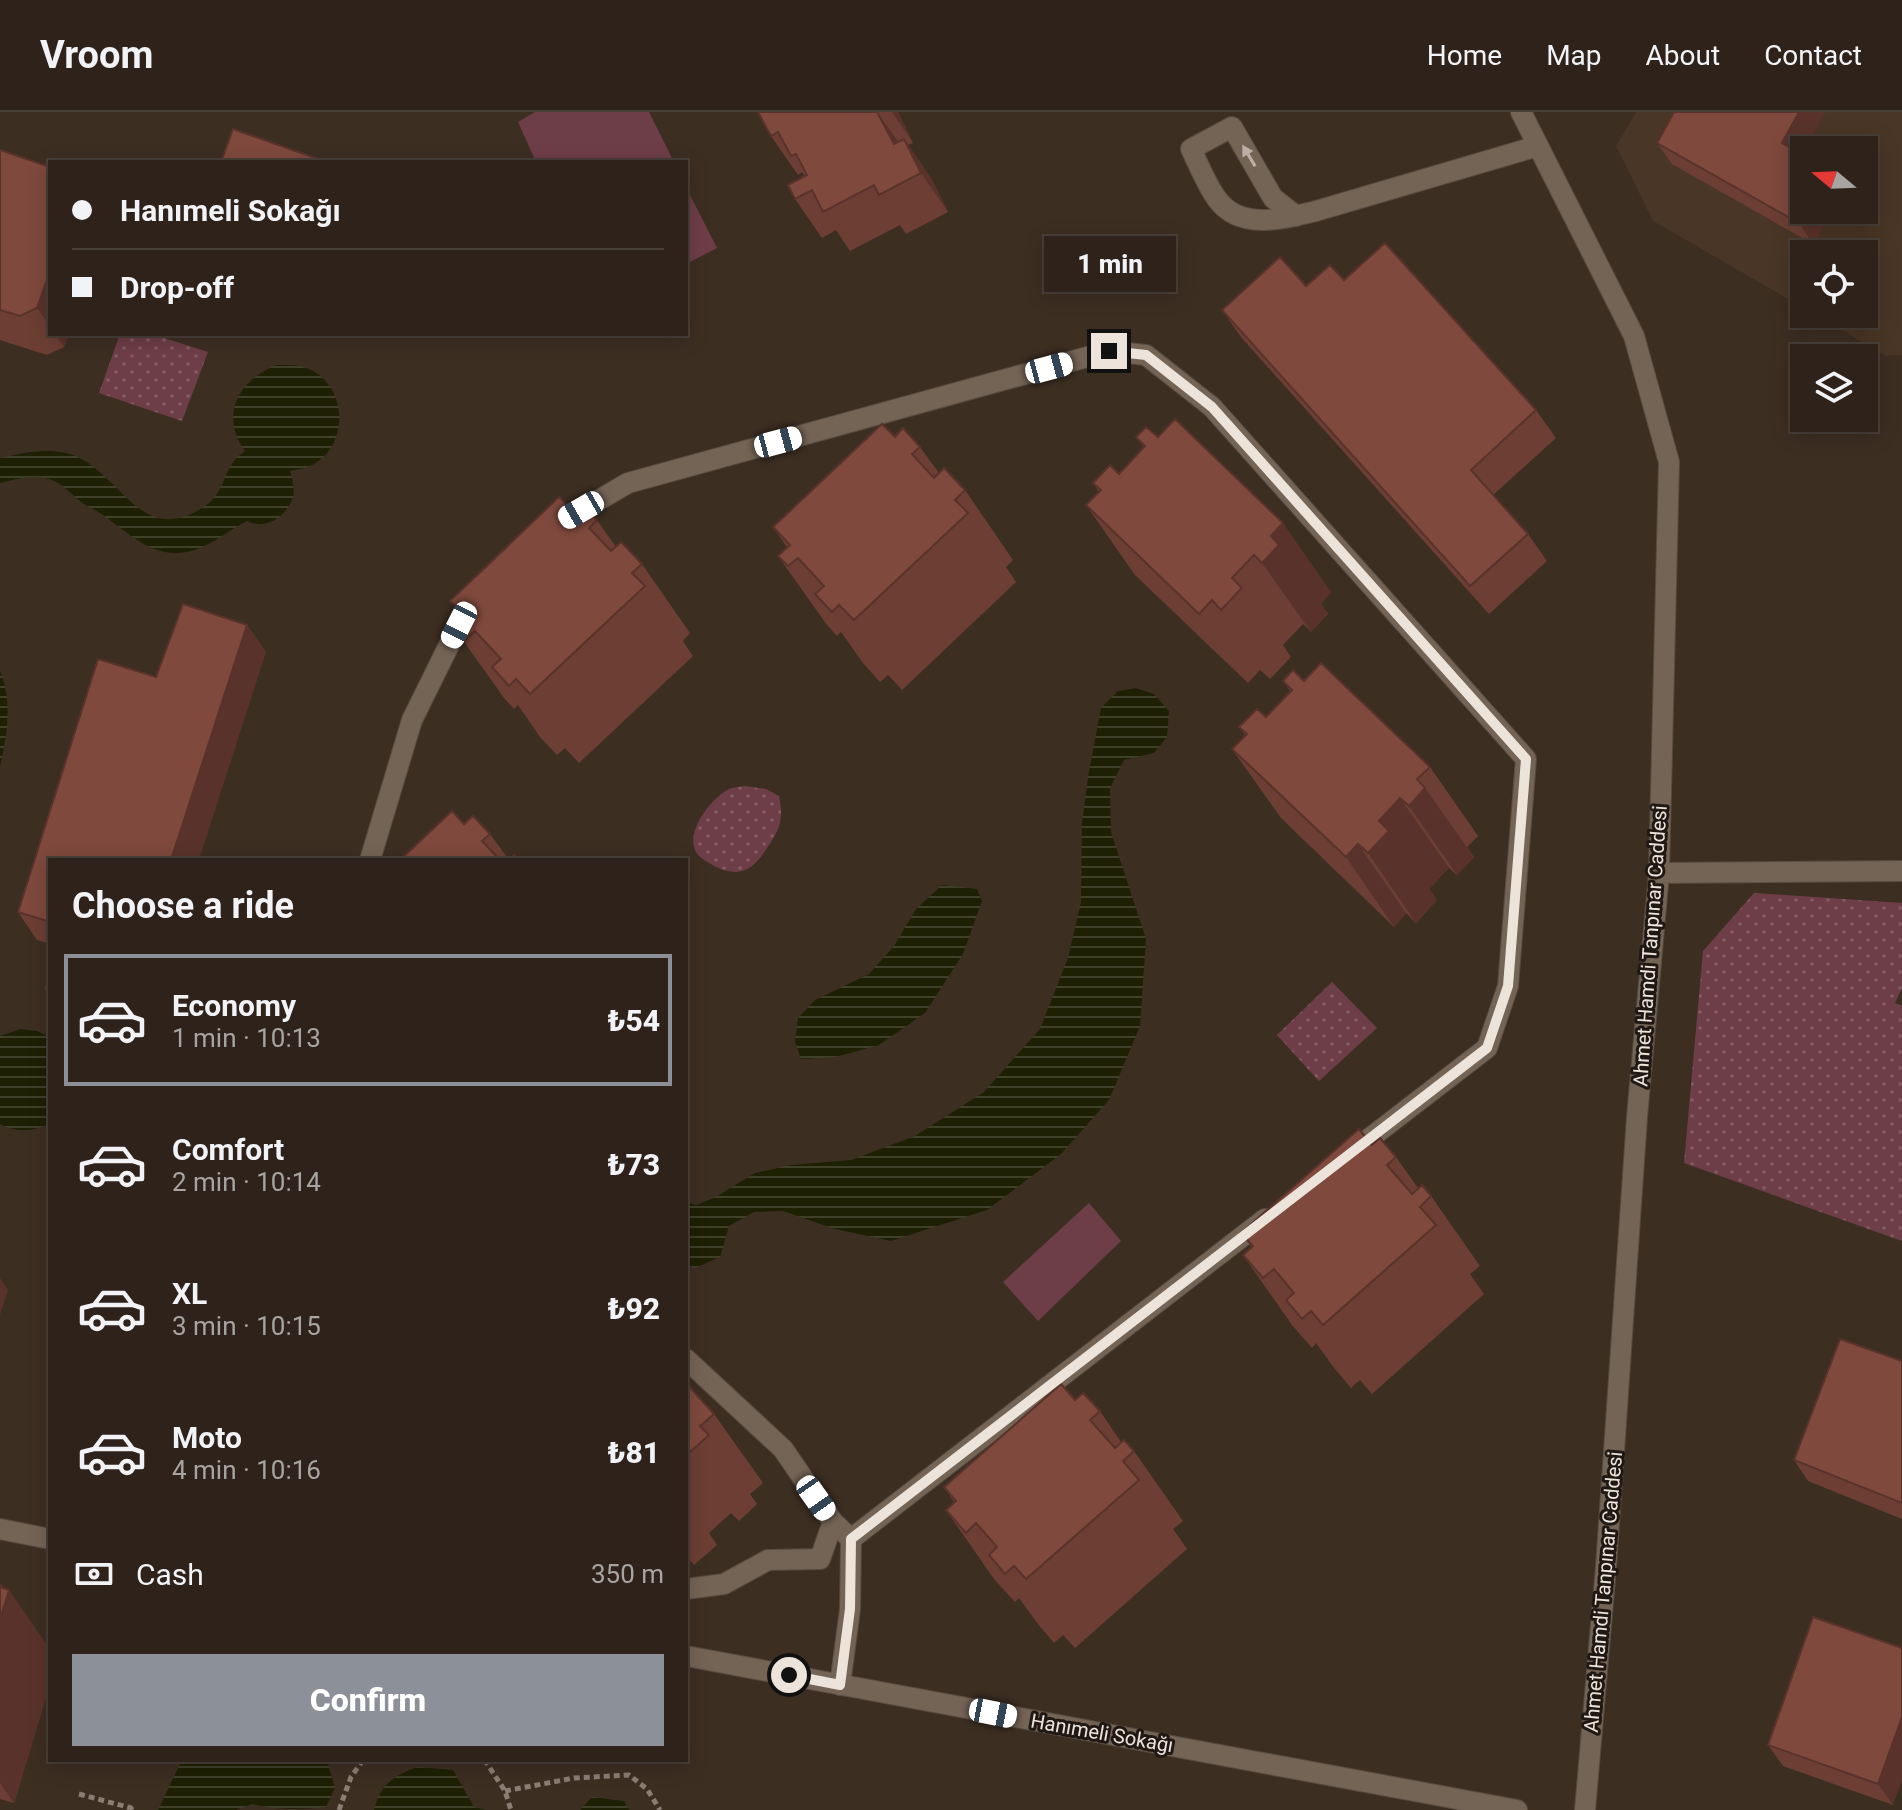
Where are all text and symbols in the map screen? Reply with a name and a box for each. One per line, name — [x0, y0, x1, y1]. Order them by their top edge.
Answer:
text: Vroom — [40, 33, 153, 77]
text: Home — [1427, 39, 1502, 72]
text: Map — [1546, 39, 1602, 72]
text: About — [1646, 39, 1720, 72]
text: Contact — [1764, 39, 1862, 72]
north arrow — [1790, 136, 1878, 224]
map controls — [1790, 136, 1878, 432]
one-way arrow — [1242, 145, 1256, 167]
text: Hanımeli Sokağı — [120, 193, 341, 228]
callout: 1 min — [1043, 235, 1175, 291]
button: locate — [1790, 240, 1878, 328]
text: 1 min — [1077, 249, 1143, 279]
text: Drop-off — [120, 270, 234, 305]
route end — [1091, 333, 1127, 369]
button: layers — [1790, 344, 1878, 432]
car — [1023, 350, 1075, 386]
car — [752, 424, 804, 460]
car — [554, 488, 608, 532]
car — [437, 598, 481, 652]
street label: Ahmet Hamdi Tanpınar Caddesi — [1628, 805, 1672, 1087]
text: Choose a ride — [72, 885, 294, 927]
icon: car — [76, 984, 148, 1056]
text: Economy — [172, 988, 296, 1023]
text: ₺54 — [607, 1003, 660, 1038]
text: 1 min · 10:13 — [172, 1023, 321, 1053]
icon: car — [76, 1128, 148, 1200]
text: Comfort — [172, 1132, 284, 1167]
text: ₺73 — [607, 1147, 660, 1182]
text: 2 min · 10:14 — [172, 1167, 321, 1197]
icon: car — [76, 1272, 148, 1344]
text: XL — [172, 1276, 207, 1311]
text: ₺92 — [607, 1291, 660, 1326]
text: 3 min · 10:15 — [172, 1311, 321, 1341]
icon: car — [76, 1416, 148, 1488]
text: Moto — [172, 1420, 242, 1455]
text: ₺81 — [607, 1435, 660, 1470]
street label: Ahmet Hamdi Tanpınar Caddesi — [1579, 1451, 1627, 1733]
text: 4 min · 10:16 — [172, 1455, 321, 1485]
car — [792, 1471, 840, 1525]
icon: cash — [72, 1552, 116, 1596]
text: Cash — [136, 1557, 204, 1592]
text: 350 m — [591, 1559, 664, 1589]
button: Confirm — [72, 1654, 664, 1746]
route start — [771, 1657, 807, 1693]
car — [967, 1697, 1019, 1729]
street label: Hanımeli Sokağı — [1029, 1709, 1175, 1757]

